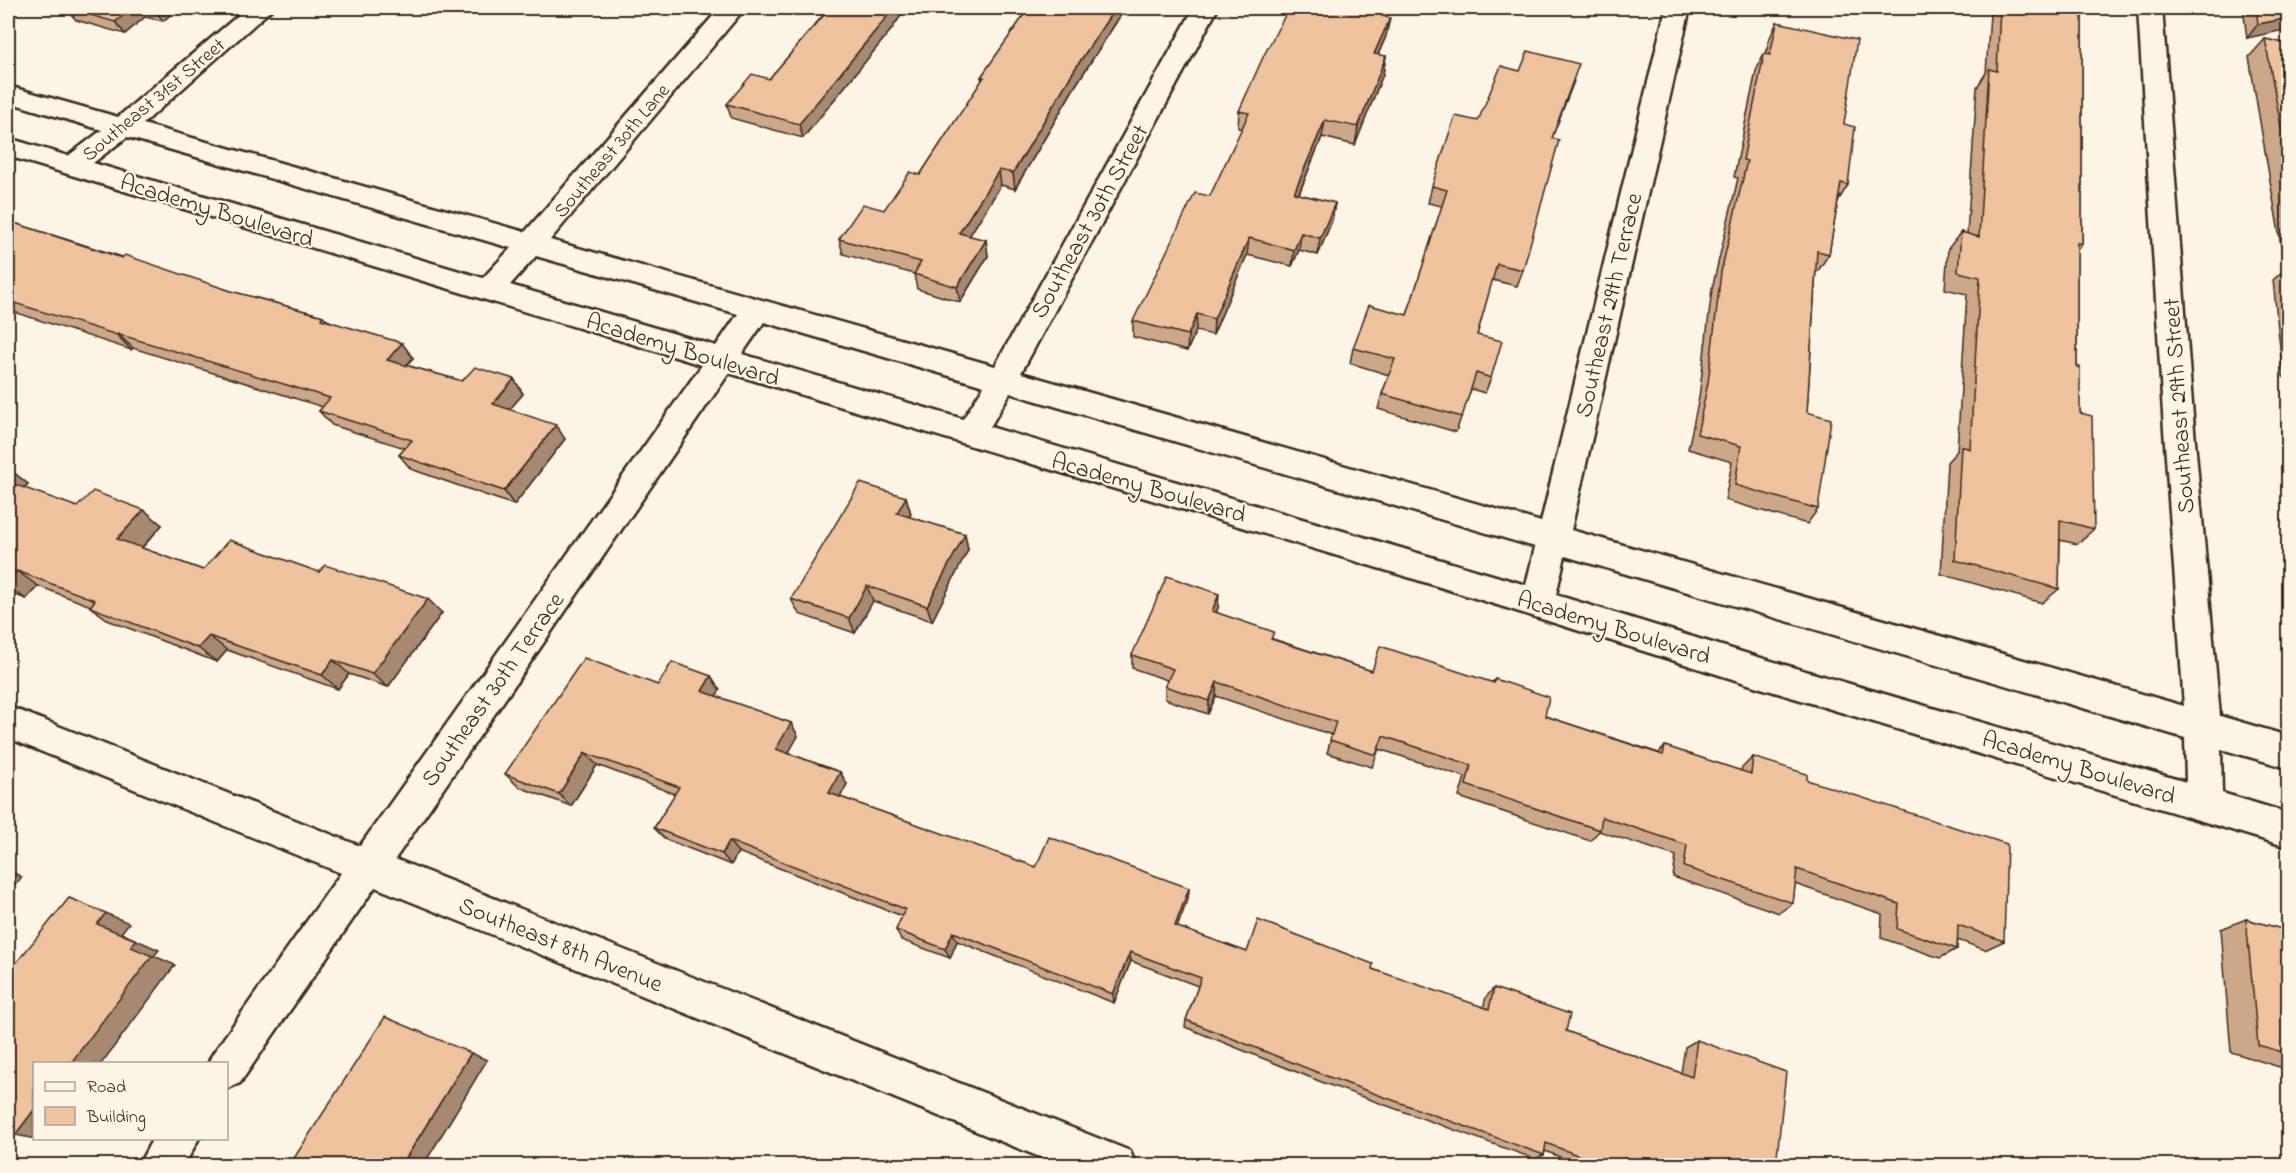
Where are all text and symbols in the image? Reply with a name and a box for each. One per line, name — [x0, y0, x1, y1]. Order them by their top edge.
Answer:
street label: Southeast 31st Street — [77, 32, 233, 170]
street label: Southeast 30th Lane — [548, 78, 678, 225]
street label: Southeast 30th Street — [1023, 119, 1159, 326]
street label: Academy Boulevard — [115, 166, 318, 260]
street label: Southeast 29th Terrace — [1568, 190, 1653, 421]
street label: Southeast 29th Street — [2155, 297, 2205, 515]
street label: Academy Boulevard — [581, 305, 784, 399]
street label: Academy Boulevard — [1047, 445, 1250, 535]
street label: Academy Boulevard — [1512, 583, 1715, 677]
street label: Southeast 30th Terrace — [414, 586, 575, 795]
street label: Academy Boulevard — [1977, 723, 2180, 817]
street label: Southeast 8th Avenue — [453, 889, 668, 1003]
legend — [33, 1062, 228, 1140]
text: Road — [87, 1075, 126, 1101]
text: Building — [86, 1105, 146, 1132]

